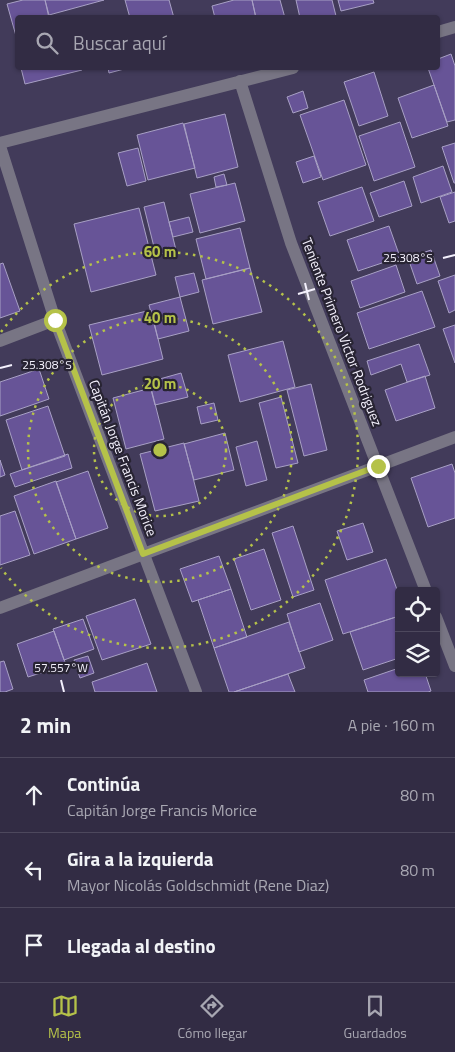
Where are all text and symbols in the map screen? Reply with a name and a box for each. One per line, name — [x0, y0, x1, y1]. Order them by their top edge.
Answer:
search box — [15, 15, 440, 70]
text: Buscar aquí — [73, 28, 166, 57]
icon: search — [33, 29, 61, 57]
street label: Teniente Primero Victor Rodriguez — [297, 235, 388, 429]
text: 60 m — [144, 240, 176, 263]
text: 25.308°S — [383, 248, 433, 267]
text: 40 m — [144, 306, 176, 329]
route start — [44, 309, 67, 332]
text: 25.308°S — [22, 355, 72, 374]
text: 20 m — [144, 372, 176, 395]
street label: Capitán Jorge Francis Morice — [84, 376, 163, 539]
centre of rings — [151, 441, 169, 459]
route end — [367, 455, 390, 478]
map controls — [395, 587, 440, 677]
button: locate — [395, 587, 440, 632]
button: layers — [395, 632, 440, 677]
text: 57.557°W — [34, 658, 88, 677]
text: 2 min — [20, 709, 71, 741]
text: A pie · 160 m — [348, 713, 435, 737]
text: Continúa — [67, 769, 140, 798]
icon: ahead — [20, 781, 48, 809]
text: 80 m — [400, 783, 435, 807]
text: Capitán Jorge Francis Morice — [67, 798, 257, 822]
text: Gira a la izquierda — [67, 844, 214, 873]
icon: left — [20, 856, 48, 884]
text: 80 m — [400, 858, 435, 882]
text: Mayor Nicolás Goldschmidt (Rene Diaz) — [67, 873, 329, 897]
icon: arrive — [20, 931, 48, 959]
text: Llegada al destino — [67, 931, 216, 960]
tab: Mapa — [48, 992, 81, 1043]
tab: Cómo llegar — [178, 992, 247, 1043]
tab: Guardados — [343, 992, 407, 1043]

